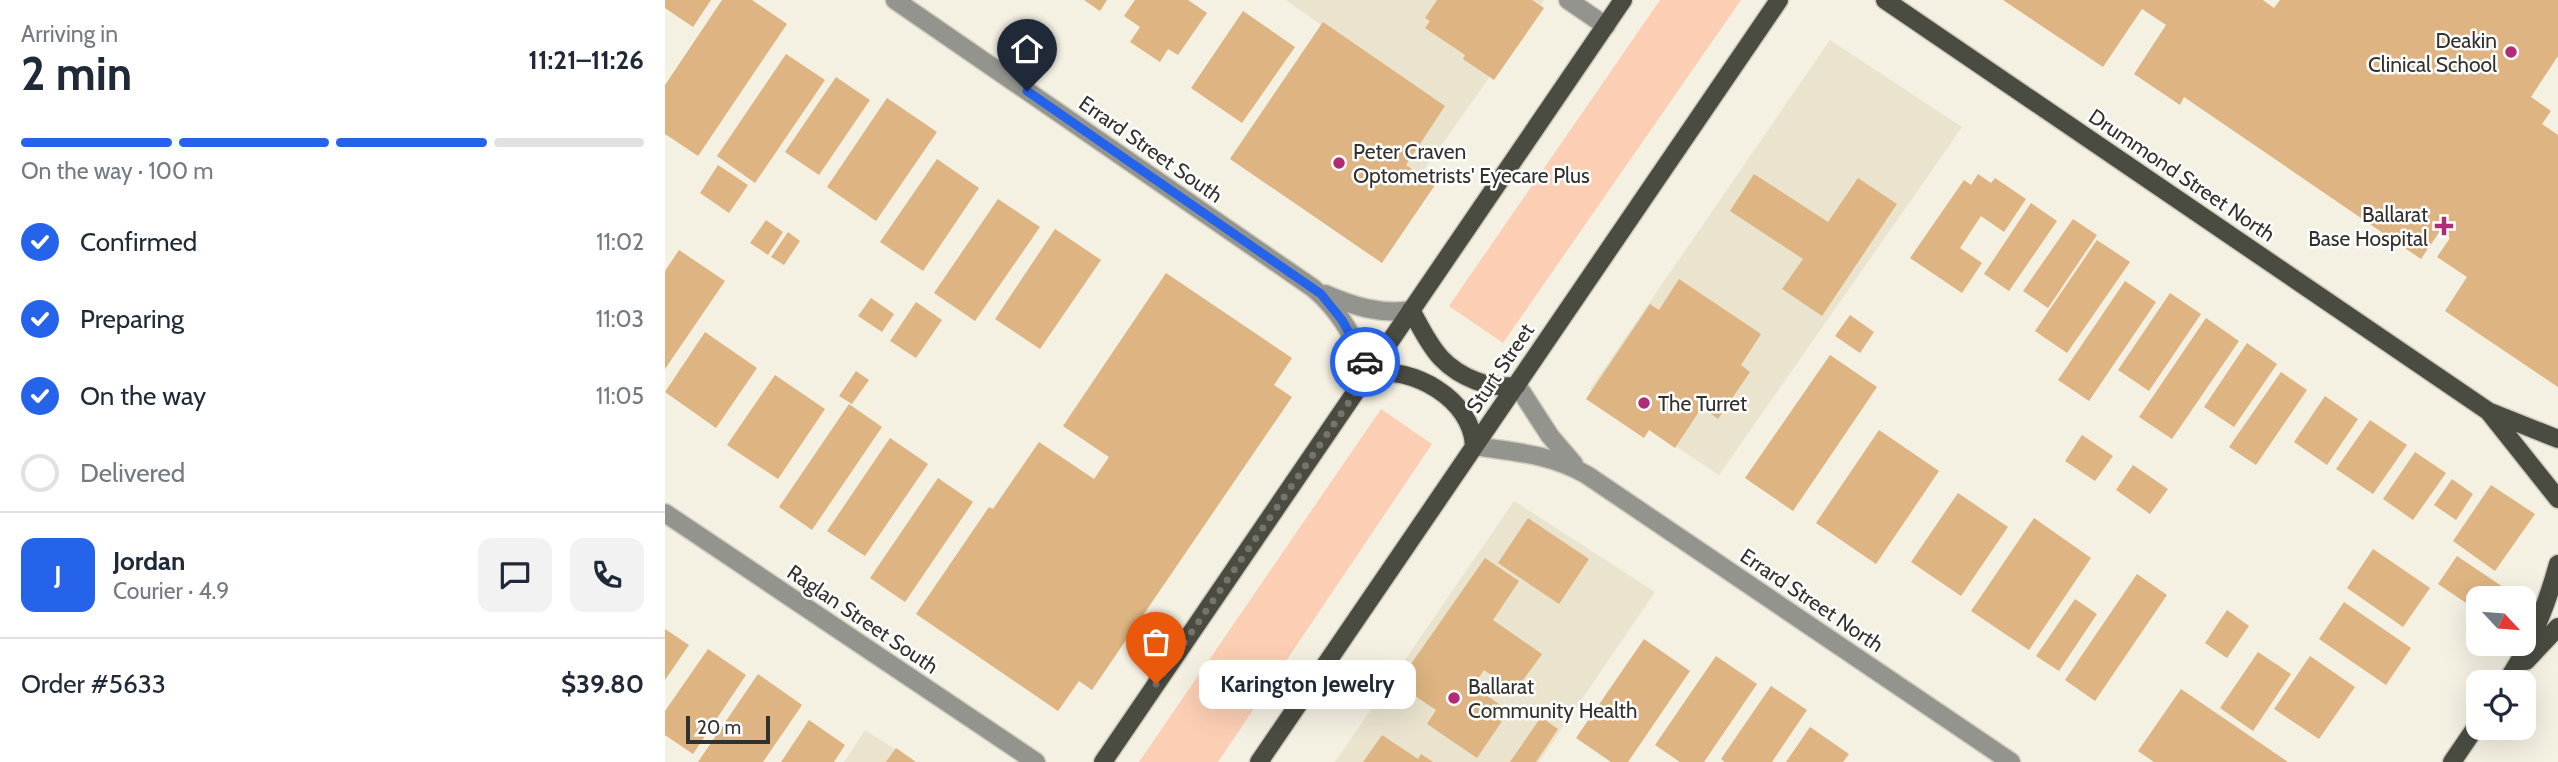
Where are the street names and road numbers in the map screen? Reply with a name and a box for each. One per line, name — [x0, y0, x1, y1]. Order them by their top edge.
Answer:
street label: Errard Street South — [1074, 90, 1228, 208]
street label: Drummond Street North — [2084, 103, 2280, 247]
street label: Sturt Street — [1461, 319, 1539, 417]
street label: Errard Street North — [1736, 543, 1888, 657]
street label: Raglan Street South — [783, 559, 943, 679]

